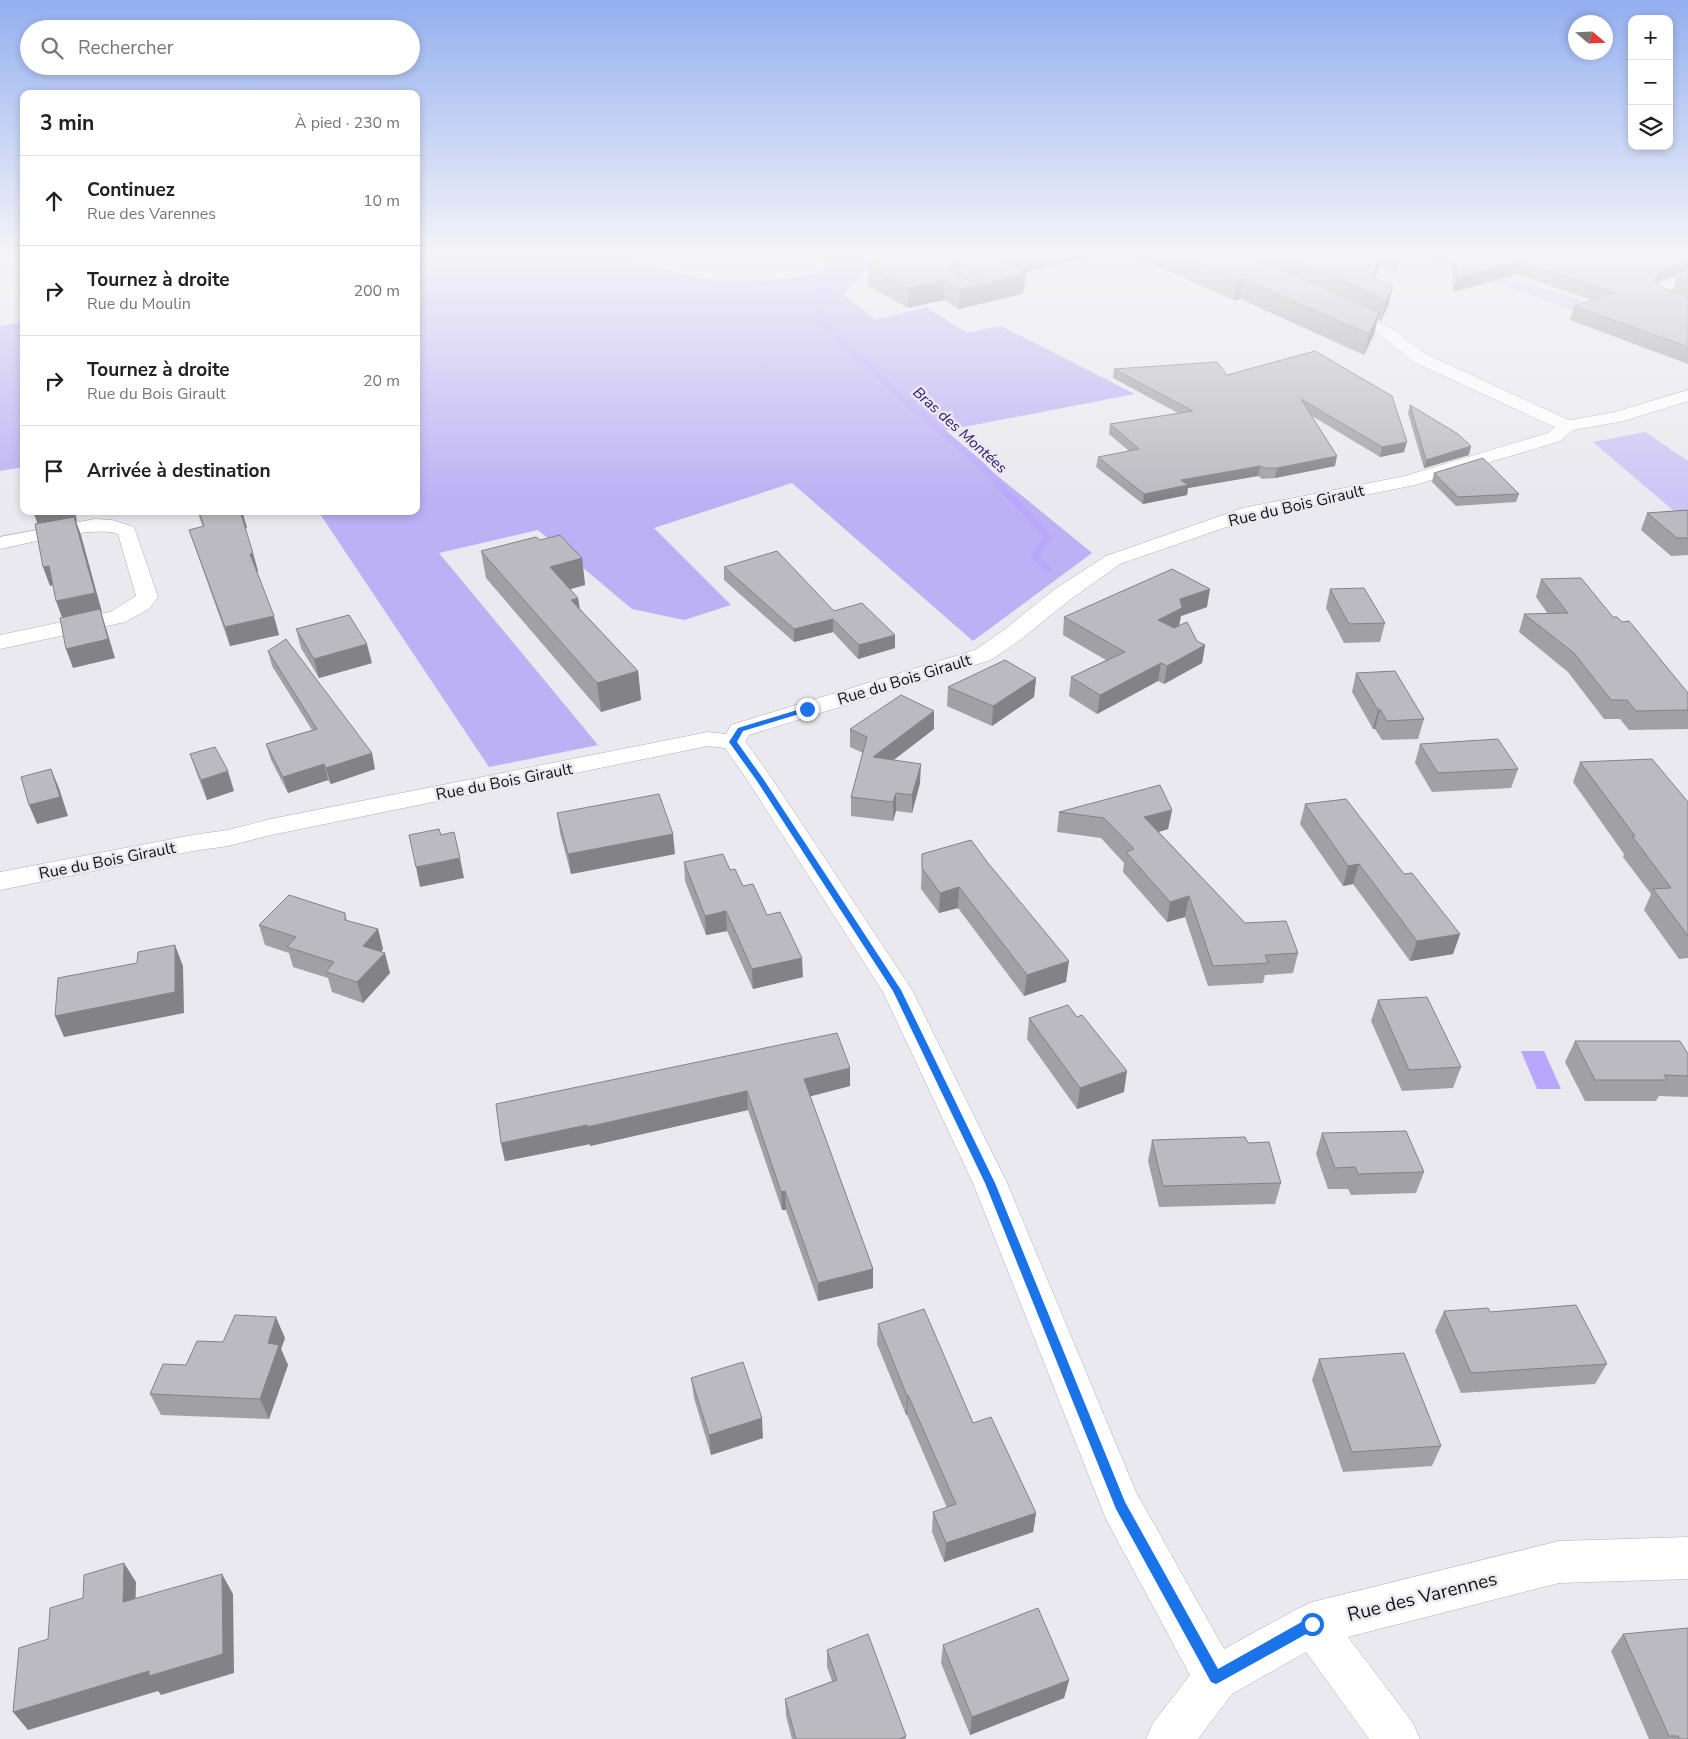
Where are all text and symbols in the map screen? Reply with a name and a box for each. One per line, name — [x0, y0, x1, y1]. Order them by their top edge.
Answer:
north arrow — [1568, 15, 1613, 60]
map controls — [1628, 15, 1673, 150]
button: + — [1628, 15, 1673, 60]
search box — [20, 20, 420, 75]
icon: search — [38, 34, 66, 62]
text: Rechercher — [78, 35, 173, 61]
button: − — [1628, 60, 1673, 105]
button: layers — [1628, 105, 1673, 150]
text: 3 min — [40, 109, 94, 137]
text: À pied · 230 m — [295, 112, 400, 134]
text: Continuez — [87, 177, 175, 203]
icon: ahead — [40, 187, 68, 215]
text: 10 m — [363, 190, 400, 212]
text: Rue des Varennes — [87, 203, 216, 225]
text: Tournez à droite — [87, 267, 230, 293]
icon: right — [40, 277, 68, 305]
text: 200 m — [353, 280, 400, 302]
text: Rue du Moulin — [87, 293, 191, 315]
text: Tournez à droite — [87, 357, 230, 383]
icon: right — [40, 367, 68, 395]
text: 20 m — [363, 370, 400, 392]
water label: Bras des Montées — [909, 382, 1011, 478]
text: Rue du Bois Girault — [87, 383, 226, 405]
icon: arrive — [40, 457, 68, 485]
text: Arrivée à destination — [87, 458, 271, 484]
street label: Rue du Bois Girault — [1226, 480, 1367, 532]
street label: Rue du Bois Girault — [835, 649, 974, 711]
route end — [796, 698, 819, 721]
street label: Rue du Bois Girault — [434, 758, 575, 806]
street label: Rue du Bois Girault — [37, 837, 178, 885]
street label: Rue des Varennes — [1345, 1566, 1500, 1628]
route start — [1301, 1613, 1324, 1636]

